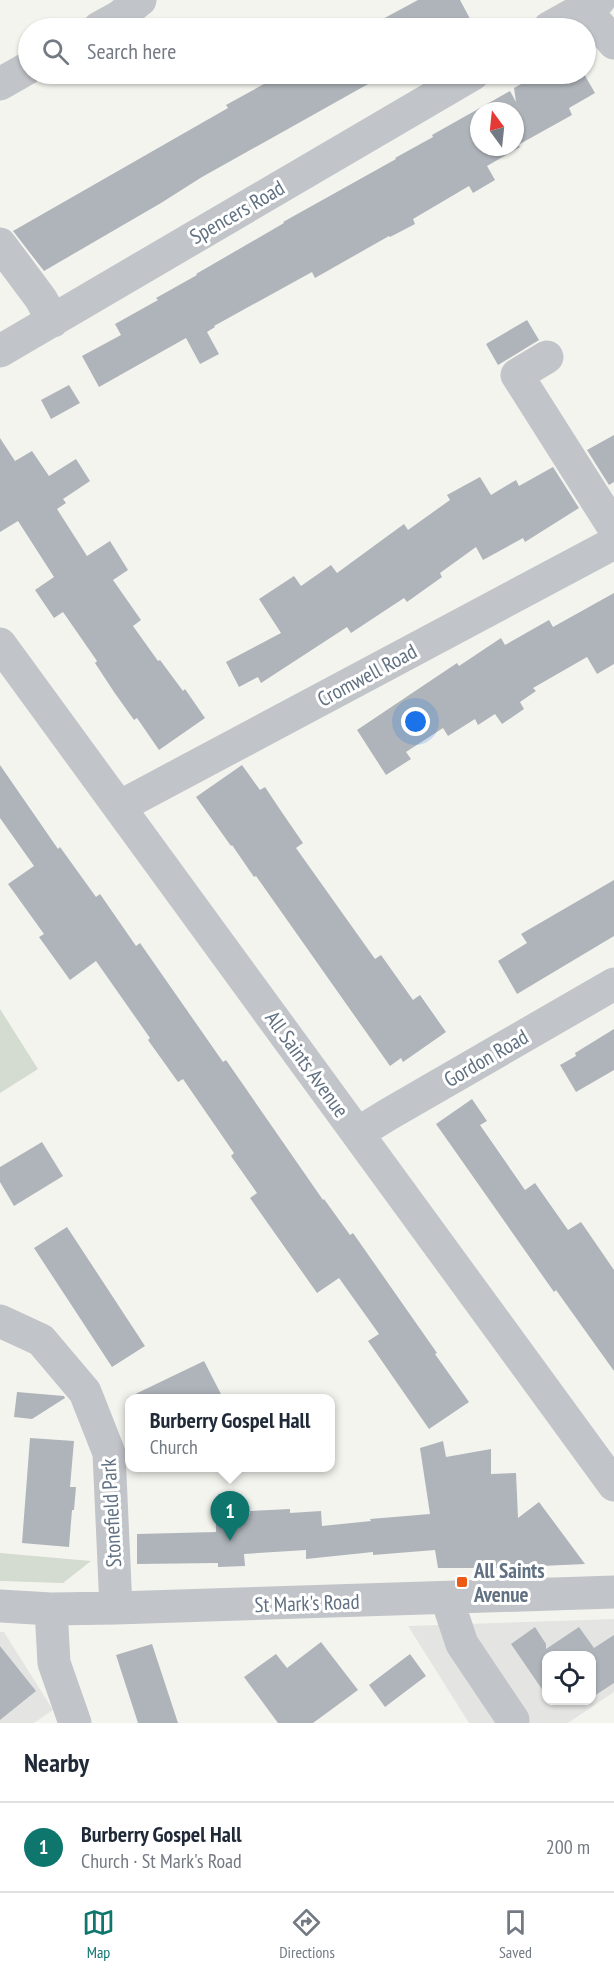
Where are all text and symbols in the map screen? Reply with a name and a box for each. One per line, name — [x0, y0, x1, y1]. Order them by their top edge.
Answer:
search box — [18, 18, 596, 84]
icon: search — [39, 35, 72, 68]
text: Search here — [87, 37, 176, 65]
north arrow — [470, 102, 524, 156]
street label: Spencers Road — [185, 174, 289, 250]
street label: Cromwell Road — [313, 638, 421, 712]
your location — [401, 707, 430, 736]
street label: All Saints Avenue — [259, 1005, 355, 1123]
street label: Gordon Road — [439, 1023, 533, 1093]
popup — [125, 1394, 335, 1472]
text: Burberry Gospel Hall — [150, 1406, 310, 1434]
text: Church — [150, 1434, 198, 1460]
street label: Stonefield Park — [95, 1458, 127, 1568]
pin: 1 — [210, 1492, 250, 1541]
place label: All Saints Avenue — [473, 1557, 545, 1608]
marker: All Saints Avenue — [455, 1575, 469, 1589]
street label: St Mark's Road — [254, 1588, 360, 1618]
map controls — [542, 1651, 596, 1705]
button: locate — [542, 1651, 596, 1705]
text: Nearby — [24, 1746, 89, 1779]
text: Burberry Gospel Hall — [81, 1820, 242, 1848]
text: 1 — [39, 1834, 48, 1860]
text: 200 m — [546, 1834, 590, 1860]
text: Church · St Mark's Road — [81, 1848, 242, 1874]
tab: Map — [82, 1906, 115, 1962]
tab: Directions — [279, 1906, 335, 1962]
tab: Saved — [499, 1906, 532, 1962]

